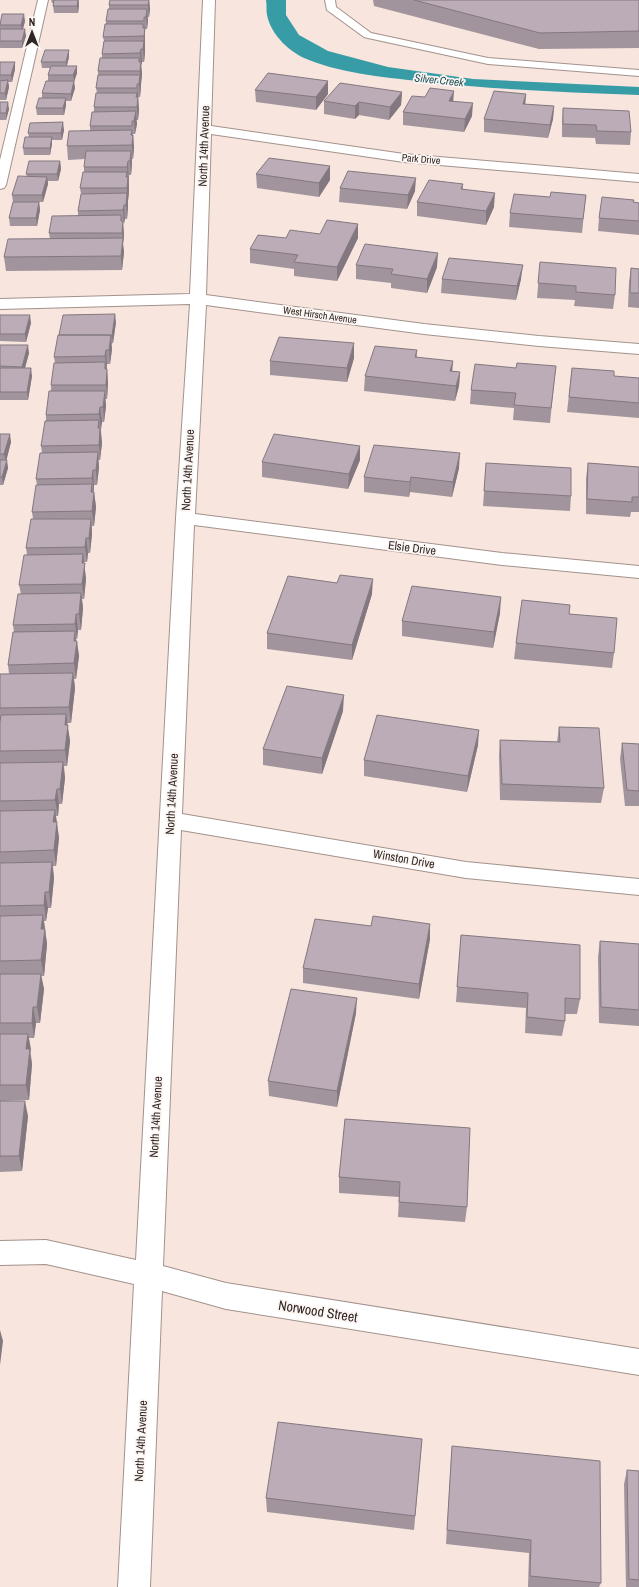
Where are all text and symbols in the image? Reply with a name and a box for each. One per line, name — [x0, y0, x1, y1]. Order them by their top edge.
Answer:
north arrow — [12, 12, 52, 52]
text: N — [29, 15, 35, 29]
water label: Silver Creek — [414, 70, 465, 90]
street label: North 14th Avenue — [195, 105, 213, 187]
street label: Park Drive — [401, 151, 441, 167]
street label: West Hirsch Avenue — [282, 303, 358, 327]
street label: North 14th Avenue — [178, 429, 198, 511]
street label: Elsie Drive — [387, 537, 437, 559]
street label: North 14th Avenue — [162, 753, 182, 835]
street label: Winston Drive — [372, 846, 436, 872]
street label: North 14th Avenue — [146, 1076, 166, 1158]
street label: Norwood Street — [277, 1296, 359, 1326]
street label: North 14th Avenue — [131, 1400, 151, 1482]

